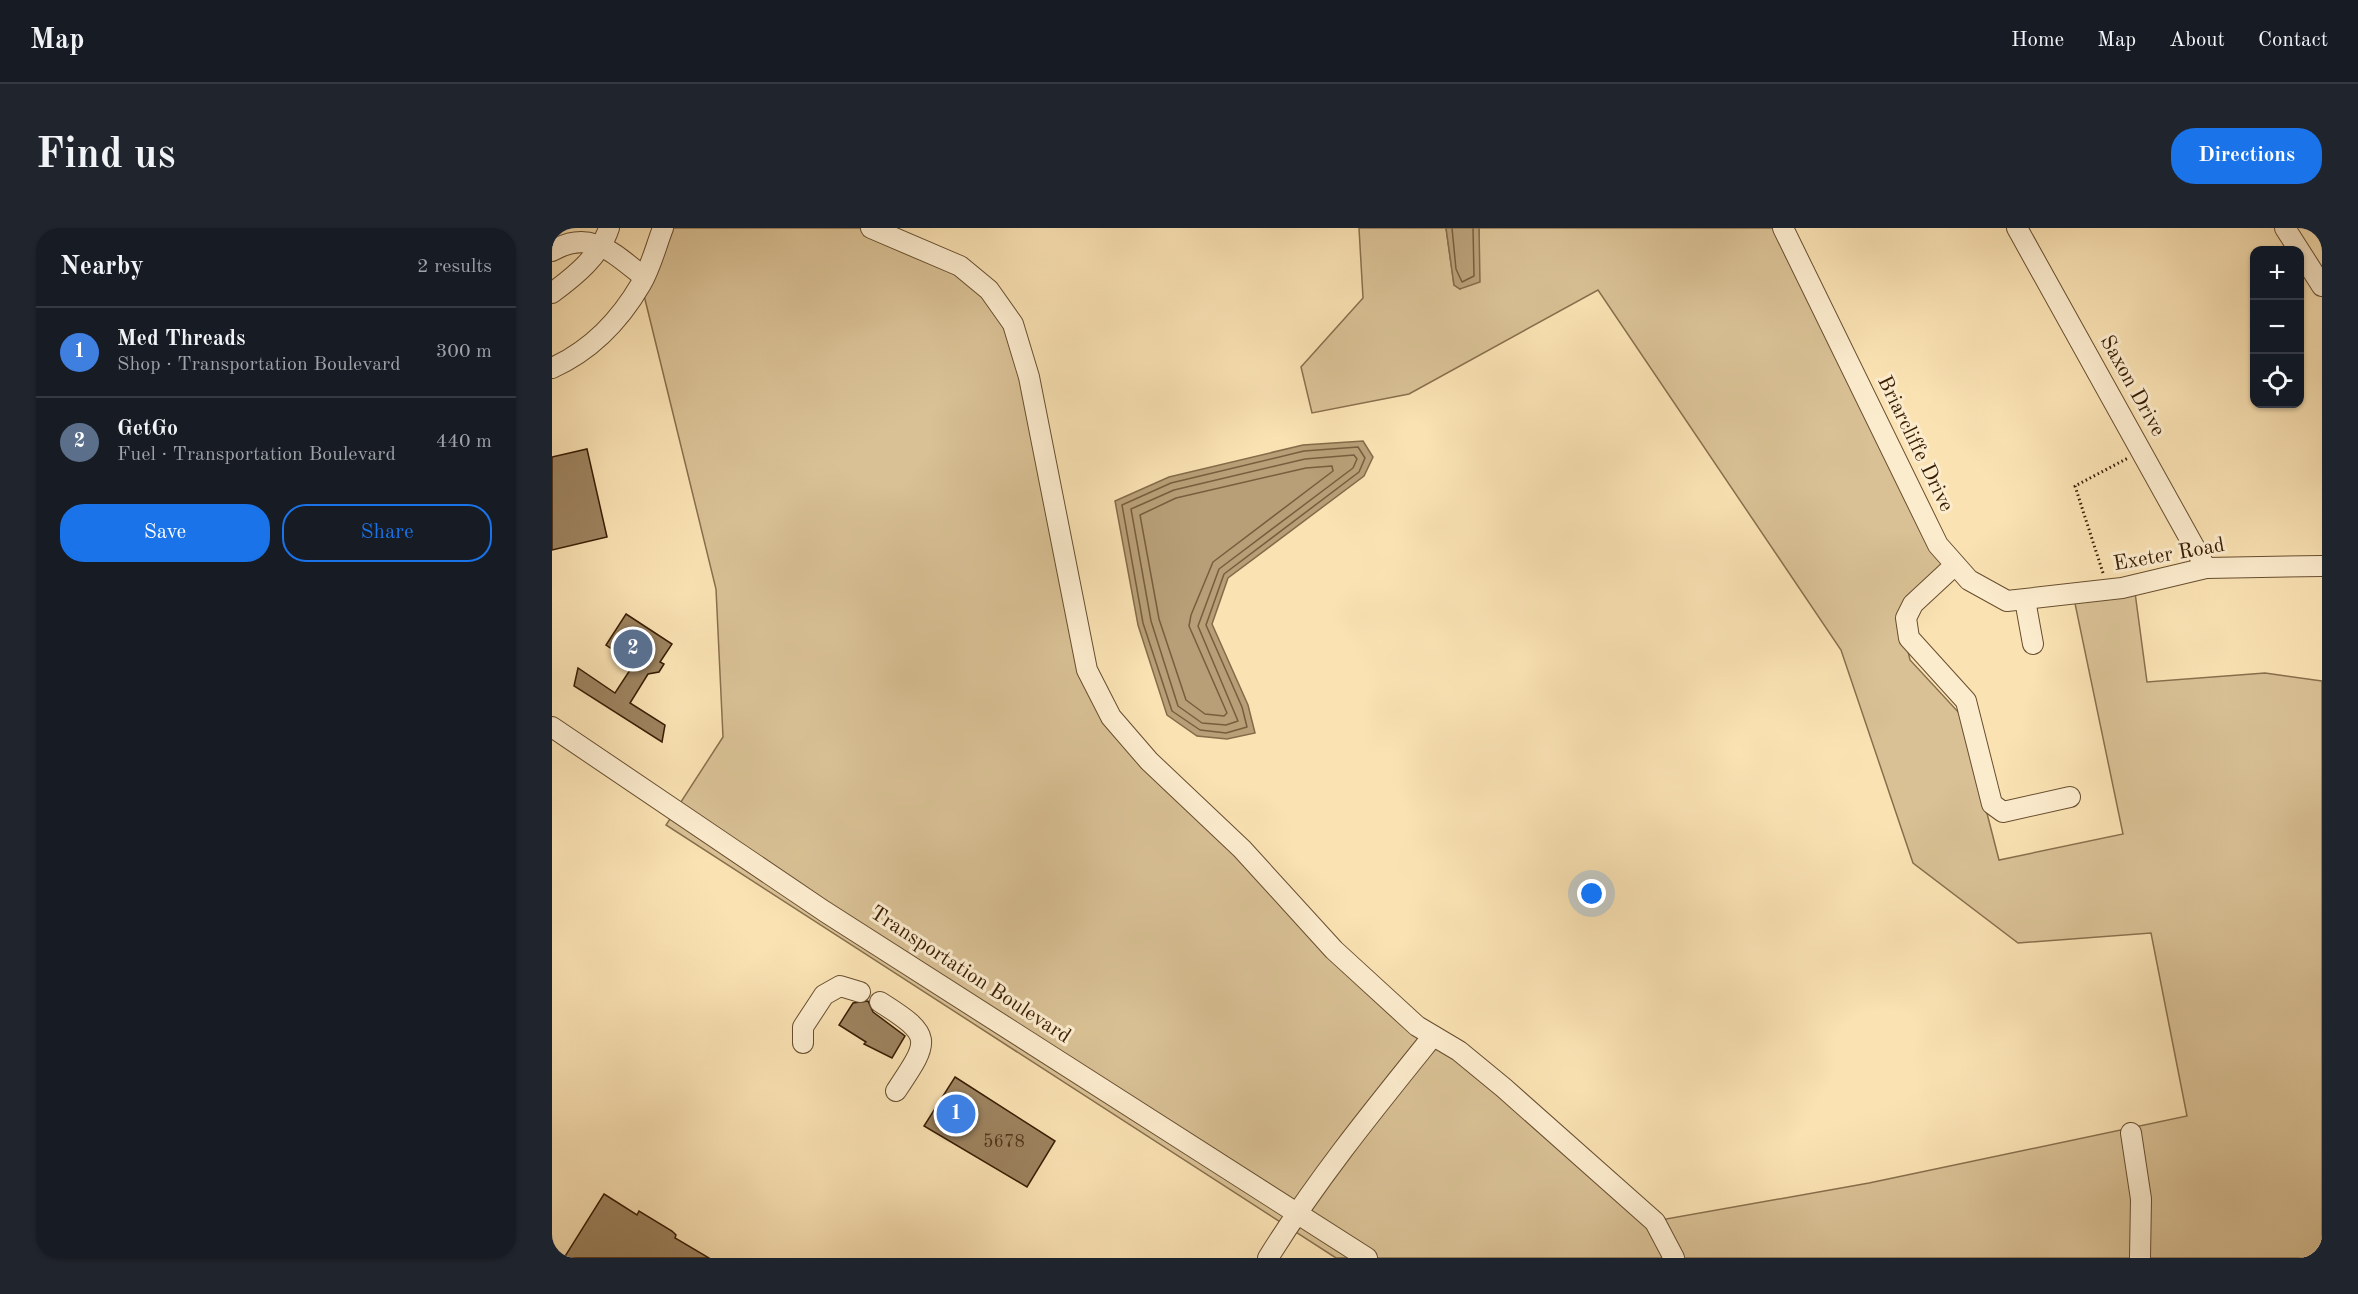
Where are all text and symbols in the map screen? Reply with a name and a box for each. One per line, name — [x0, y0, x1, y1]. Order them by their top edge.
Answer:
text: Map — [30, 27, 84, 55]
text: Home — [2011, 30, 2064, 51]
text: Map — [2097, 30, 2136, 51]
text: About — [2169, 30, 2225, 51]
text: Contact — [2258, 30, 2328, 51]
button: Directions — [2171, 128, 2322, 184]
text: Find us — [36, 135, 175, 177]
map controls — [2250, 246, 2304, 408]
button: + — [2250, 246, 2304, 300]
text: Nearby — [60, 254, 144, 280]
text: 2 results — [417, 257, 492, 277]
button: − — [2250, 300, 2304, 354]
text: Med Threads — [117, 328, 245, 350]
street label: Saxon Drive — [2096, 332, 2168, 440]
text: 1 — [74, 342, 85, 362]
text: 300 m — [436, 342, 492, 362]
button: locate — [2250, 354, 2304, 408]
text: Shop · Transportation Boulevard — [117, 355, 401, 375]
street label: Briarcliffe Drive — [1873, 373, 1957, 515]
text: GetGo — [117, 418, 178, 440]
text: 2 — [74, 432, 85, 452]
text: 440 m — [436, 432, 492, 452]
text: Fuel · Transportation Boulevard — [117, 445, 396, 465]
button: Save — [60, 504, 270, 562]
button: Share — [282, 504, 492, 562]
street label: Exeter Road — [2112, 535, 2226, 575]
pin: 2 — [614, 626, 652, 672]
your location — [1577, 879, 1606, 908]
street label: Transportation Boulevard — [866, 902, 1074, 1048]
pin: 1 — [936, 1092, 976, 1136]
house number: 5678 — [983, 1133, 1025, 1151]

